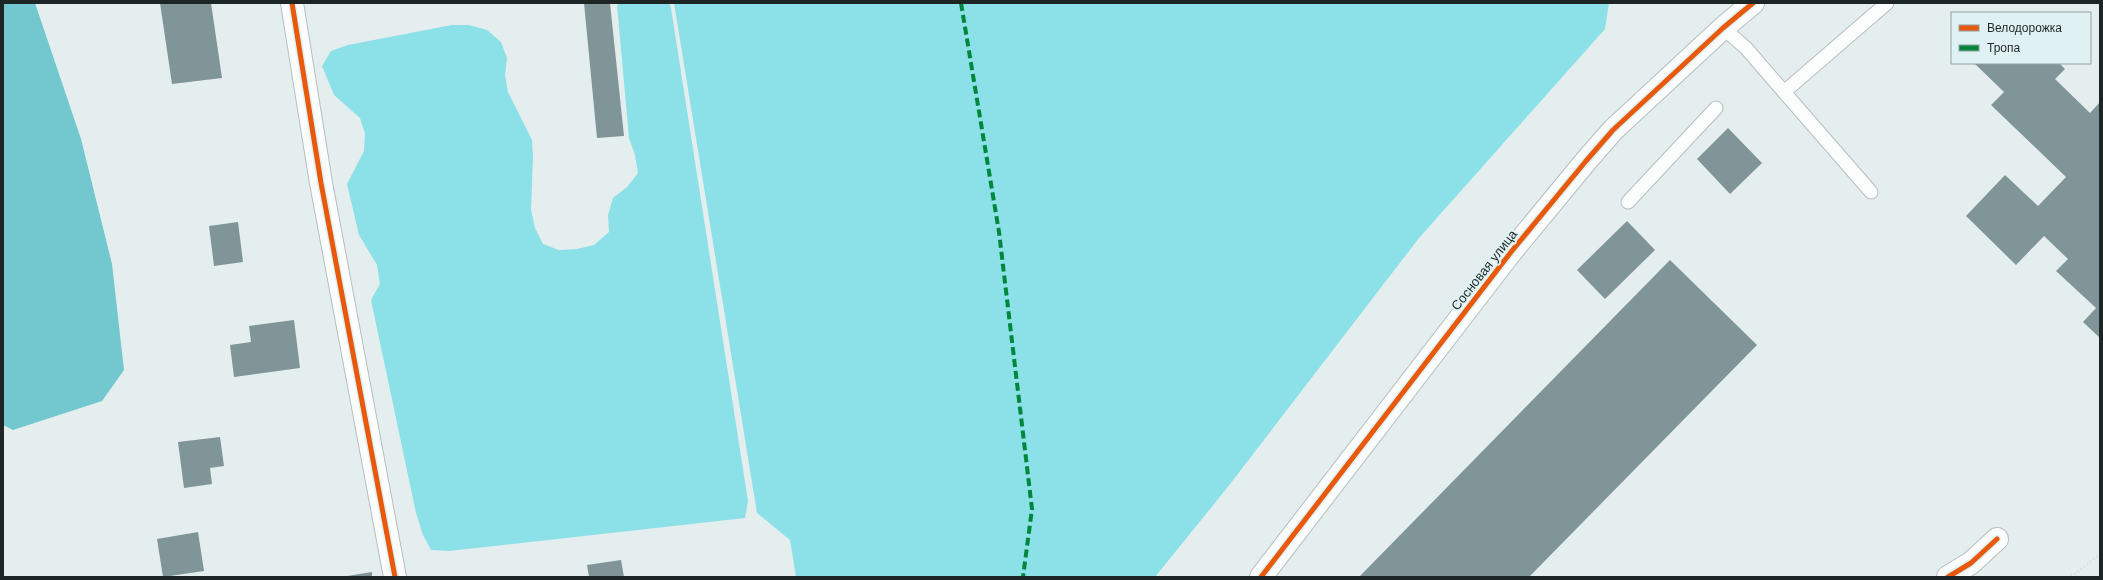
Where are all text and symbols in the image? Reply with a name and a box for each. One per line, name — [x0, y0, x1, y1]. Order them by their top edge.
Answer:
legend — [1951, 12, 2091, 64]
text: Велодорожка — [1987, 20, 2062, 36]
text: Тропа — [1987, 40, 2021, 56]
street label: Сосновая улица — [1447, 226, 1521, 314]

